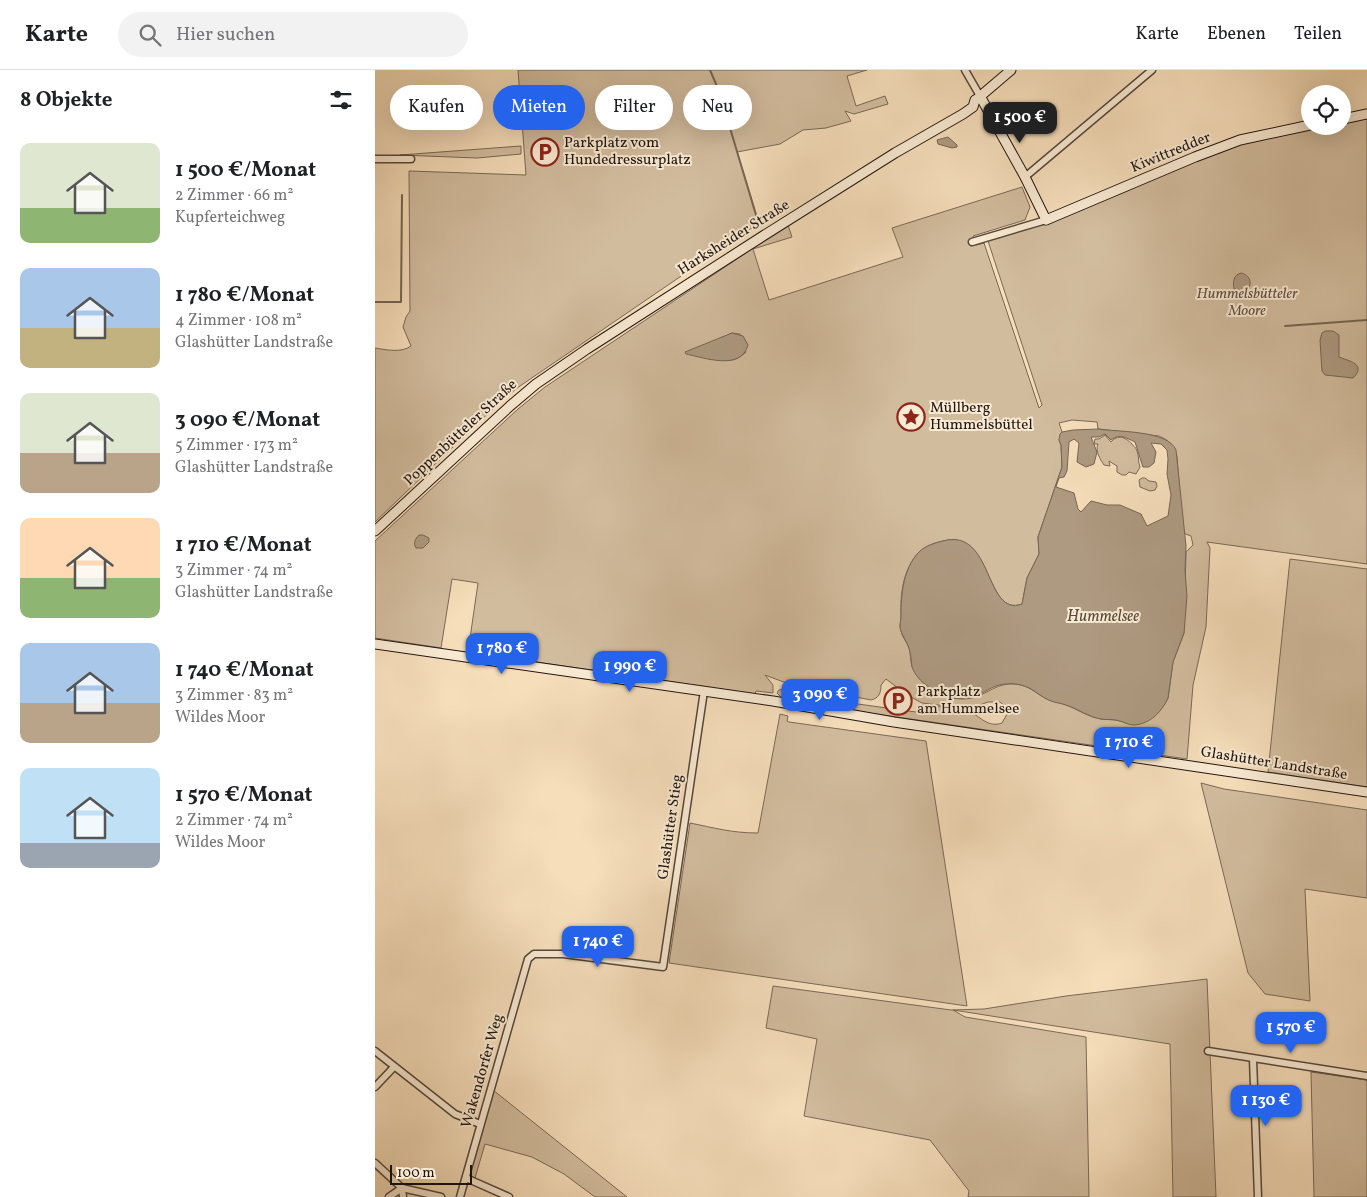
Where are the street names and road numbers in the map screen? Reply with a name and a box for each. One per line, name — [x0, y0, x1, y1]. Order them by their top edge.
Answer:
street label: Kiwittredder — [1128, 127, 1214, 179]
street label: Harksheider Straße — [674, 195, 794, 281]
street label: Poppenbütteler Straße — [400, 375, 522, 491]
street label: Glashütter Landstraße — [1199, 742, 1349, 786]
street label: Glashütter Stieg — [653, 773, 689, 881]
street label: Wakendorfer Weg — [457, 1011, 509, 1131]

